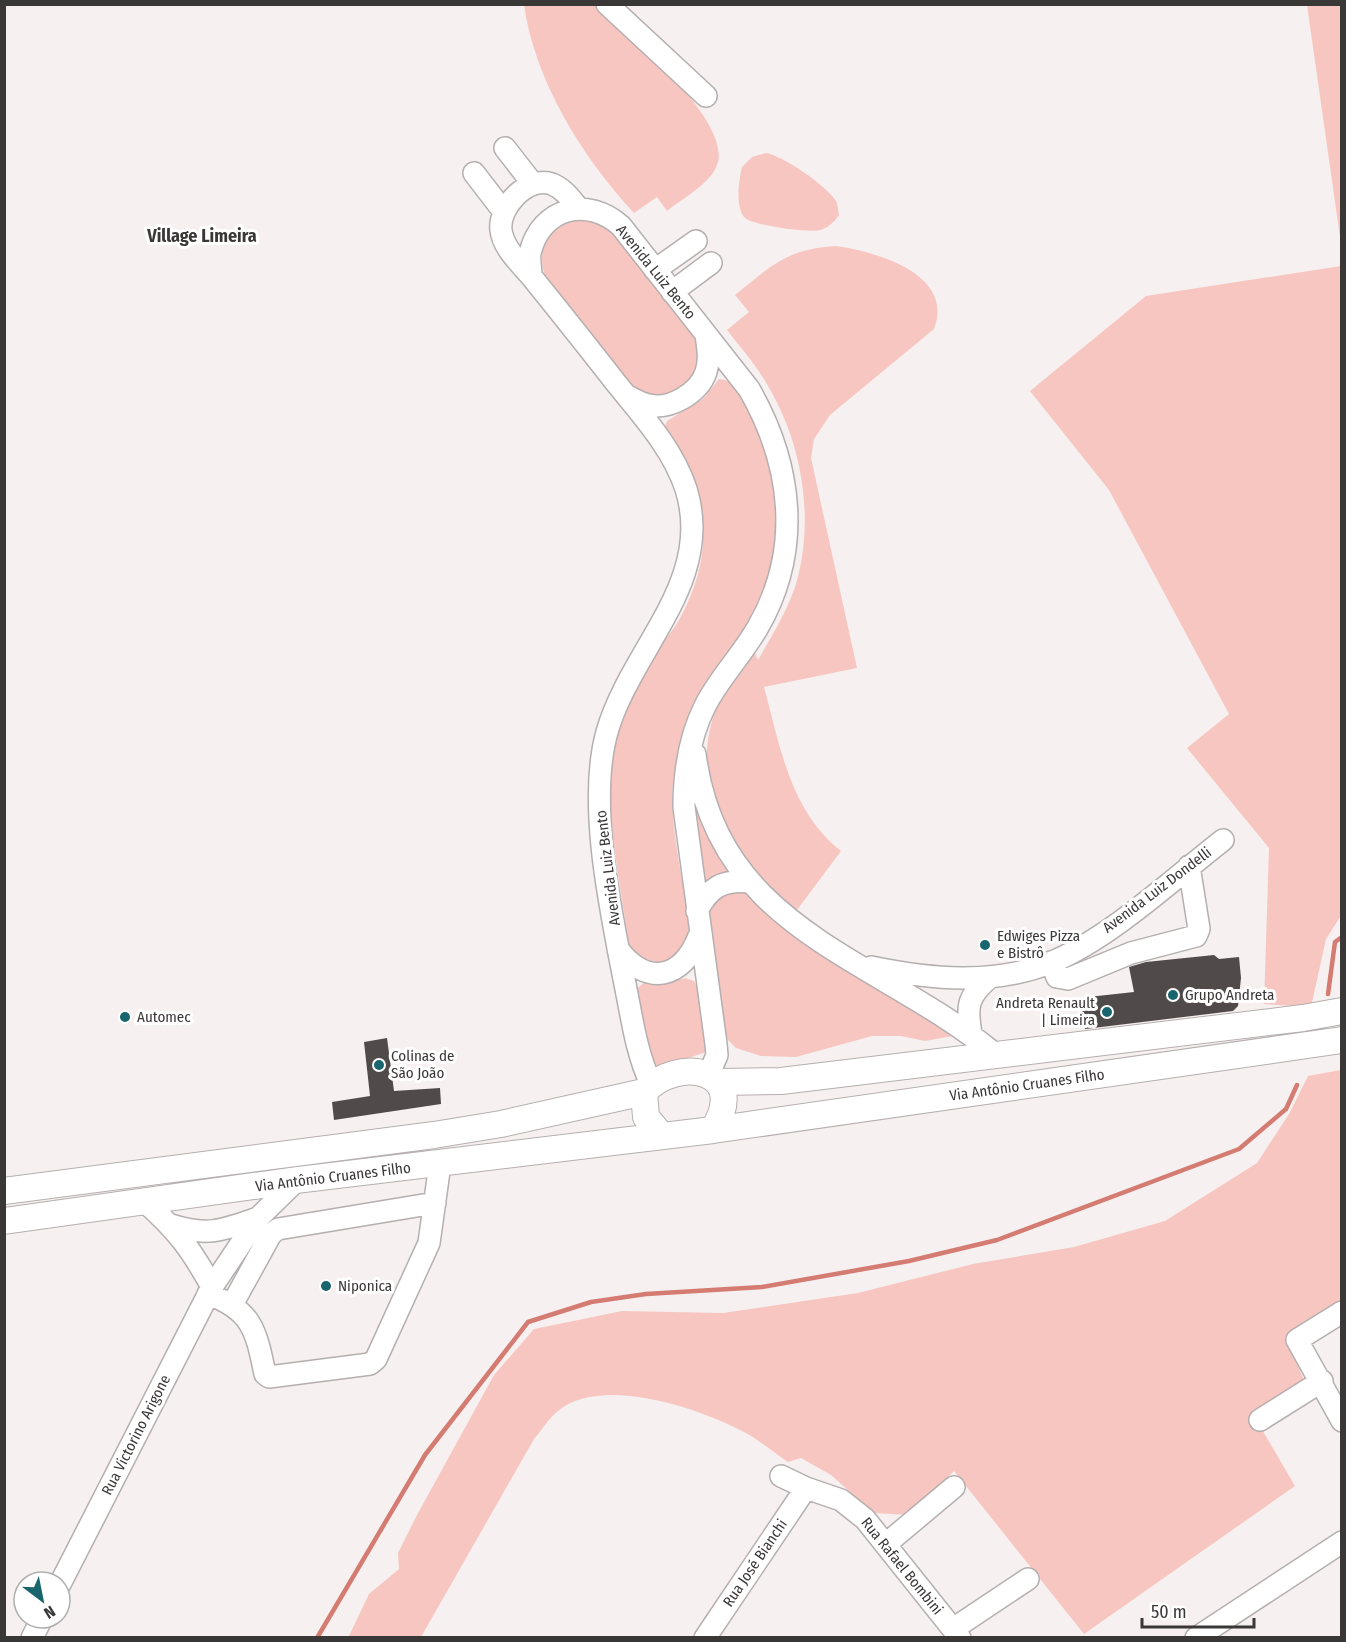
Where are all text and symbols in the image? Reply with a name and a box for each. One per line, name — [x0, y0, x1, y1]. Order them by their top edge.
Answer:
street label: Avenida Luiz Bento — [612, 221, 700, 323]
district label: Village Limeira — [146, 225, 257, 247]
street label: Avenida Luiz Bento — [592, 809, 624, 927]
street label: Avenida Luiz Dondelli — [1099, 843, 1215, 937]
place label: Edwiges Pizza e Bistrô — [997, 927, 1080, 962]
marker: Edwiges Pizza e Bistrô — [978, 938, 992, 952]
place label: Grupo Andreta — [1185, 986, 1274, 1004]
marker: Grupo Andreta — [1166, 988, 1180, 1002]
place label: Andreta Renault | Limeira — [996, 994, 1095, 1029]
marker: Andreta Renault | Limeira — [1100, 1005, 1114, 1019]
place label: Automec — [137, 1008, 191, 1026]
marker: Automec — [118, 1010, 132, 1024]
place label: Colinas de São João — [391, 1047, 454, 1082]
marker: Colinas de São João — [372, 1058, 386, 1072]
street label: Via Antônio Cruanes Filho — [948, 1065, 1106, 1105]
street label: Via Antônio Cruanes Filho — [254, 1159, 412, 1195]
place label: Niponica — [338, 1277, 392, 1295]
marker: Niponica — [319, 1279, 333, 1293]
street label: Rua Victorino Arigone — [98, 1372, 174, 1498]
street label: Rua Rafael Bombini — [857, 1514, 947, 1618]
street label: Rua José Bianchi — [719, 1516, 791, 1610]
north arrow — [12, 1570, 72, 1630]
scale bar — [1142, 1591, 1254, 1629]
text: 50 m — [1151, 1601, 1187, 1623]
text: N — [41, 1602, 59, 1623]

